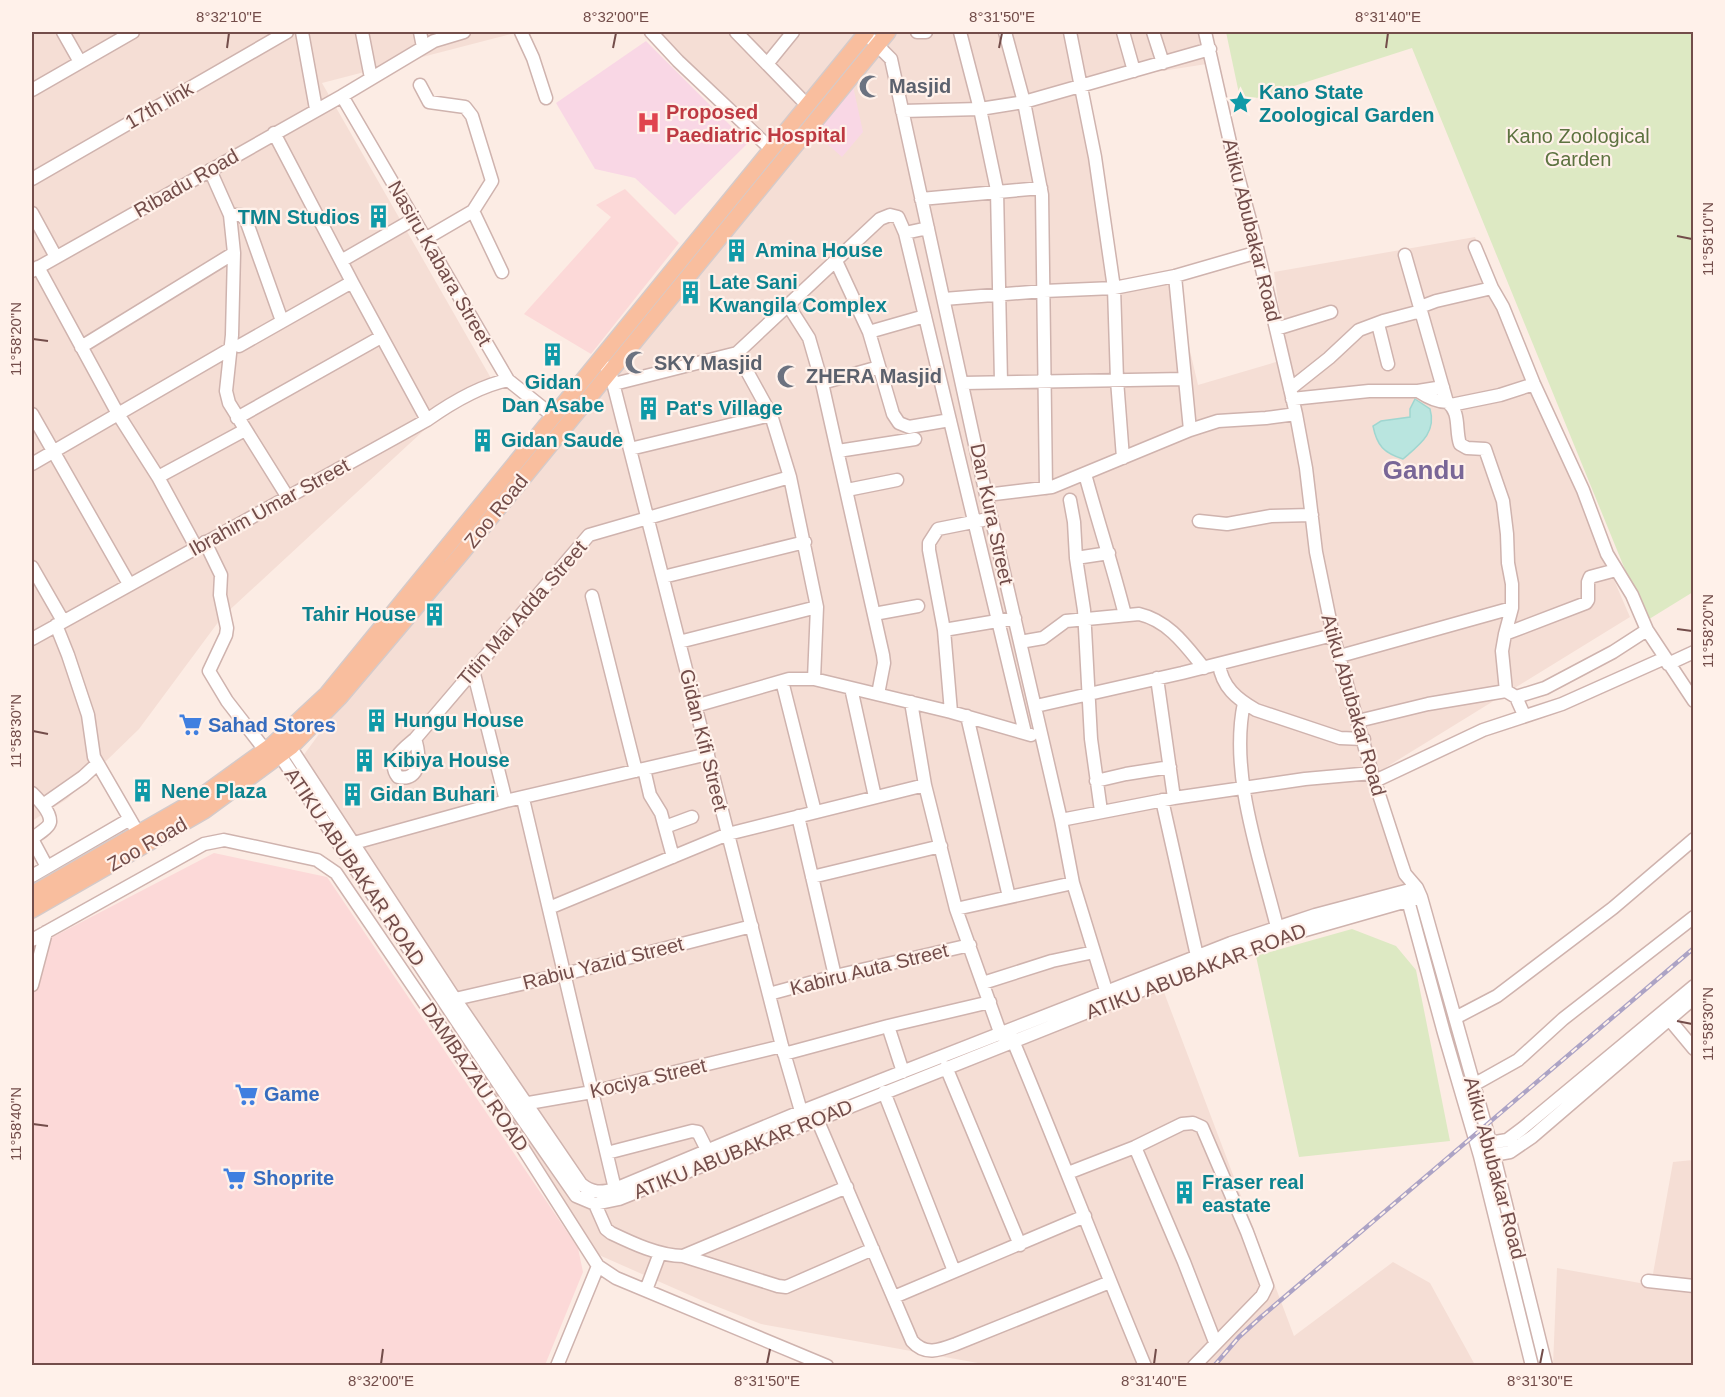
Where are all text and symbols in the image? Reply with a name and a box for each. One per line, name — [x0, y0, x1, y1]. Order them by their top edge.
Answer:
text: 8°32'10"E — [196, 8, 262, 25]
text: 8°32'00"E — [583, 8, 649, 25]
text: 8°31'50"E — [969, 8, 1035, 25]
text: 8°31'40"E — [1355, 8, 1421, 25]
mosque icon: Masjid — [858, 73, 884, 99]
place label: Masjid — [889, 75, 951, 97]
street label: 17th link — [121, 76, 198, 133]
place label: Kano State Zoological Garden — [1259, 81, 1435, 126]
place icon: Kano State Zoological Garden — [1228, 90, 1254, 116]
place label: Proposed Paediatric Hospital — [666, 101, 846, 146]
hospital icon: Proposed Paediatric Hospital — [635, 110, 661, 136]
park label: Kano Zoological Garden — [1506, 125, 1650, 170]
street label: Atiku Abubakar Road — [1219, 136, 1285, 324]
street label: Ribadu Road — [130, 144, 242, 222]
street label: Nasiru Kabara Street — [384, 177, 496, 350]
text: 11°58'10"N — [1699, 202, 1716, 276]
building icon: TMN Studios — [365, 204, 391, 230]
place label: TMN Studios — [238, 206, 360, 228]
building icon: Amina House — [724, 237, 750, 263]
place label: Amina House — [755, 239, 883, 261]
place label: Late Sani Kwangila Complex — [709, 271, 887, 316]
building icon: Late Sani Kwangila Complex — [678, 280, 704, 306]
text: 11°58'20"N — [7, 302, 24, 376]
building icon: Gidan Dan Asabe — [540, 341, 566, 367]
mosque icon: SKY Masjid — [623, 350, 649, 376]
place label: SKY Masjid — [654, 352, 763, 374]
mosque icon: ZHERA Masjid — [775, 363, 801, 389]
place label: ZHERA Masjid — [806, 365, 942, 387]
place label: Gidan Dan Asabe — [502, 371, 604, 416]
building icon: Pat's Village — [635, 395, 661, 421]
place label: Pat's Village — [666, 397, 783, 419]
building icon: Gidan Saude — [470, 427, 496, 453]
place label: Gidan Saude — [501, 429, 623, 451]
street label: Dan Kura Street — [966, 442, 1018, 587]
street label: Ibrahim Umar Street — [185, 454, 353, 560]
district label: Gandu — [1383, 455, 1465, 485]
street label: Zoo Road — [460, 470, 532, 552]
street label: Titin Mai Adda Street — [453, 536, 591, 690]
text: 11°58'20"N — [1699, 594, 1716, 668]
building icon: Tahir House — [421, 601, 447, 627]
place label: Tahir House — [302, 603, 416, 625]
street label: Atiku Abubakar Road — [1318, 612, 1390, 798]
street label: Gidan Kifi Street — [676, 667, 732, 814]
text: 11°58'30"N — [7, 694, 24, 768]
building icon: Hungu House — [363, 707, 389, 733]
place label: Hungu House — [394, 709, 524, 731]
supermarket icon: Sahad Stores — [177, 712, 203, 738]
place label: Sahad Stores — [208, 714, 336, 736]
building icon: Kibiya House — [352, 747, 378, 773]
place label: Kibiya House — [383, 749, 510, 771]
street label: ATIKU ABUBAKAR ROAD — [280, 764, 430, 970]
building icon: Nene Plaza — [130, 778, 156, 804]
place label: Nene Plaza — [161, 780, 267, 802]
building icon: Gidan Buhari — [339, 781, 365, 807]
place label: Gidan Buhari — [370, 783, 496, 805]
street label: Zoo Road — [103, 813, 191, 875]
street label: ATIKU ABUBAKAR ROAD — [1083, 919, 1309, 1023]
street label: Rabiu Yazid Street — [520, 932, 686, 994]
street label: Kabiru Auta Street — [788, 939, 951, 999]
text: 11°58'30"N — [1699, 987, 1716, 1061]
street label: DAMBAZAU ROAD — [417, 999, 533, 1155]
street label: Kociya Street — [588, 1054, 709, 1102]
street label: Atiku Abubakar Road — [1460, 1074, 1530, 1262]
supermarket icon: Game — [233, 1081, 259, 1107]
place label: Game — [264, 1083, 320, 1105]
text: 11°58'40"N — [7, 1087, 24, 1161]
street label: ATIKU ABUBAKAR ROAD — [630, 1095, 856, 1203]
supermarket icon: Shoprite — [222, 1165, 248, 1191]
place label: Shoprite — [253, 1167, 334, 1189]
place label: Fraser real eastate — [1202, 1171, 1304, 1216]
building icon: Fraser real eastate — [1171, 1180, 1197, 1206]
text: 8°32'00"E — [348, 1372, 414, 1389]
text: 8°31'50"E — [734, 1372, 800, 1389]
text: 8°31'40"E — [1121, 1372, 1187, 1389]
text: 8°31'30"E — [1507, 1372, 1573, 1389]

